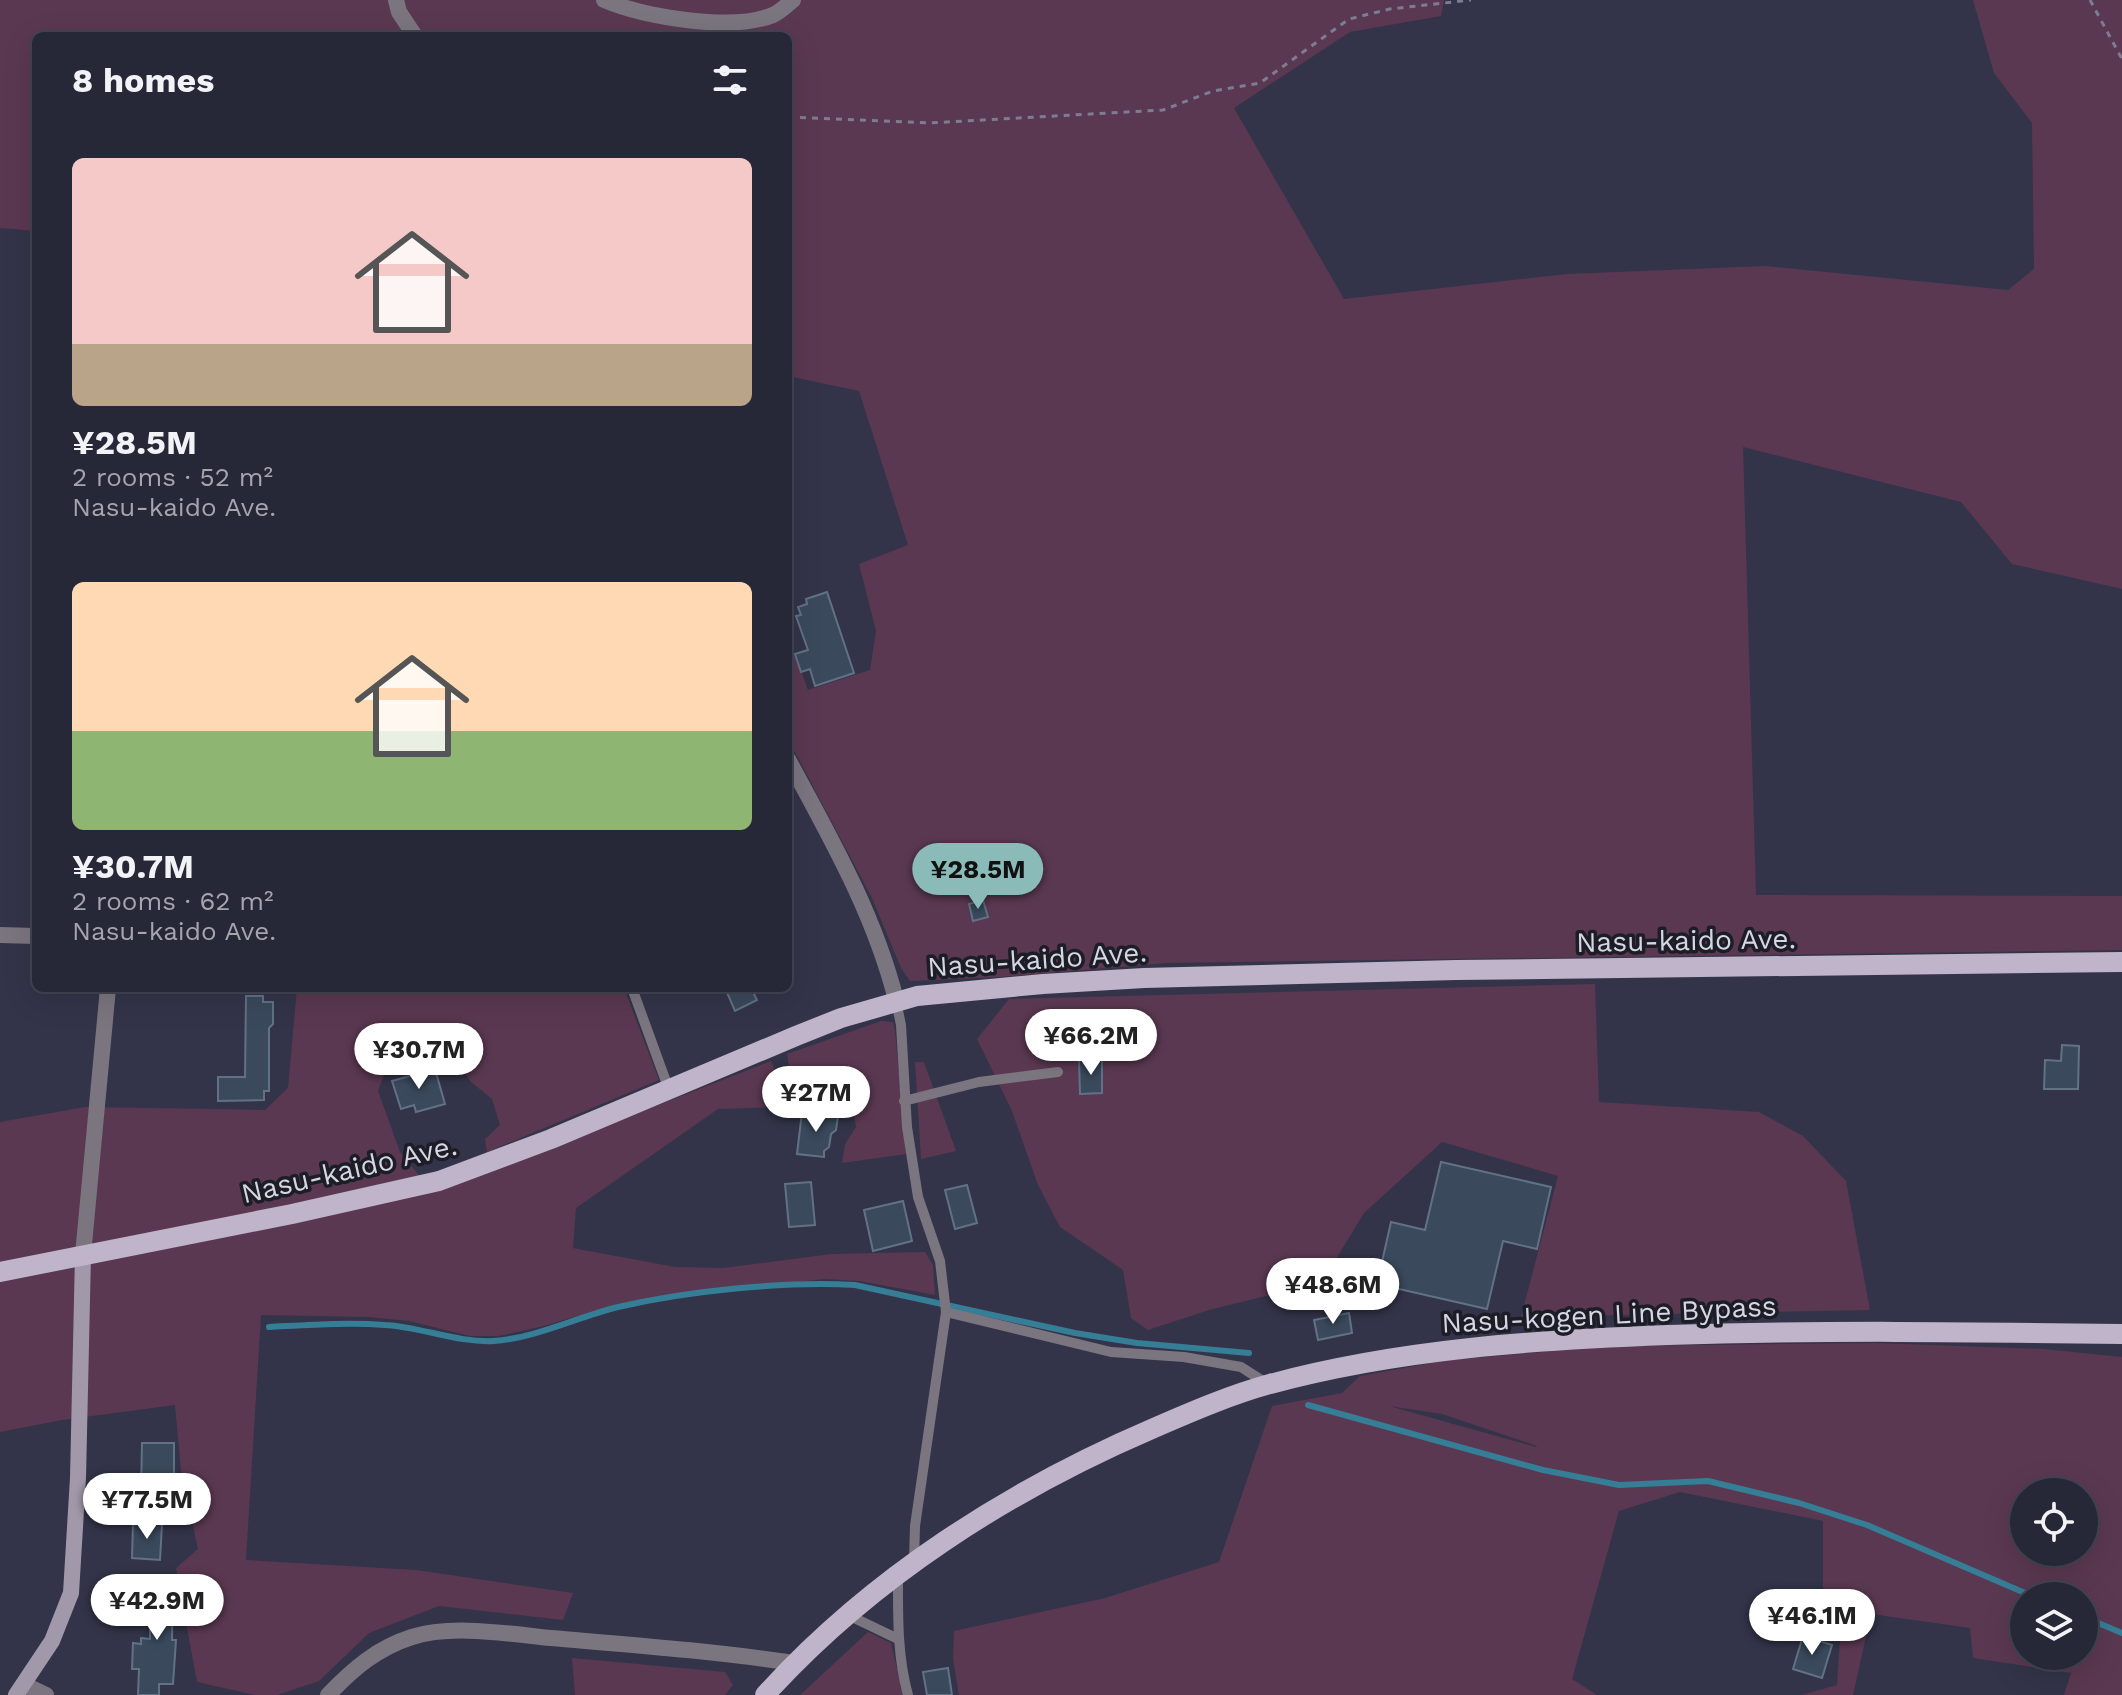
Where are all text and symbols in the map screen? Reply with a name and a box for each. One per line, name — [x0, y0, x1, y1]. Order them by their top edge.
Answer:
icon: filters — [708, 58, 752, 102]
text: 8 homes — [72, 60, 214, 100]
icon: home — [340, 210, 484, 354]
text: ¥28.5M — [72, 422, 197, 462]
text: 2 rooms · 52 m² — [72, 462, 273, 492]
text: Nasu-kaido Ave. — [72, 492, 276, 522]
icon: home — [340, 634, 484, 778]
pin: ¥28.5M — [913, 843, 1043, 911]
text: ¥30.7M — [72, 846, 194, 886]
text: ¥28.5M — [930, 854, 1026, 884]
text: 2 rooms · 62 m² — [72, 886, 274, 916]
text: Nasu-kaido Ave. — [72, 916, 276, 946]
street label: Nasu-kaido Ave. — [1576, 922, 1796, 959]
street label: Nasu-kaido Ave. — [926, 935, 1148, 984]
pin: ¥66.2M — [1026, 1009, 1156, 1077]
text: ¥66.2M — [1043, 1020, 1139, 1050]
pin: ¥30.7M — [354, 1023, 484, 1091]
text: ¥30.7M — [372, 1034, 466, 1064]
pin: ¥27M — [769, 1066, 863, 1134]
text: ¥27M — [780, 1077, 852, 1107]
street label: Nasu-kaido Ave. — [238, 1129, 460, 1210]
pin: ¥48.6M — [1268, 1258, 1398, 1326]
text: ¥48.6M — [1284, 1269, 1382, 1299]
street label: Nasu-kogen Line Bypass — [1441, 1289, 1777, 1340]
pin: ¥77.5M — [82, 1473, 212, 1541]
map controls — [2010, 1478, 2098, 1670]
button: locate — [2010, 1478, 2098, 1566]
text: ¥77.5M — [101, 1484, 193, 1514]
pin: ¥42.9M — [92, 1574, 222, 1642]
button: layers — [2010, 1582, 2098, 1670]
text: ¥42.9M — [109, 1585, 205, 1615]
pin: ¥46.1M — [1747, 1589, 1877, 1657]
text: ¥46.1M — [1767, 1600, 1857, 1630]

